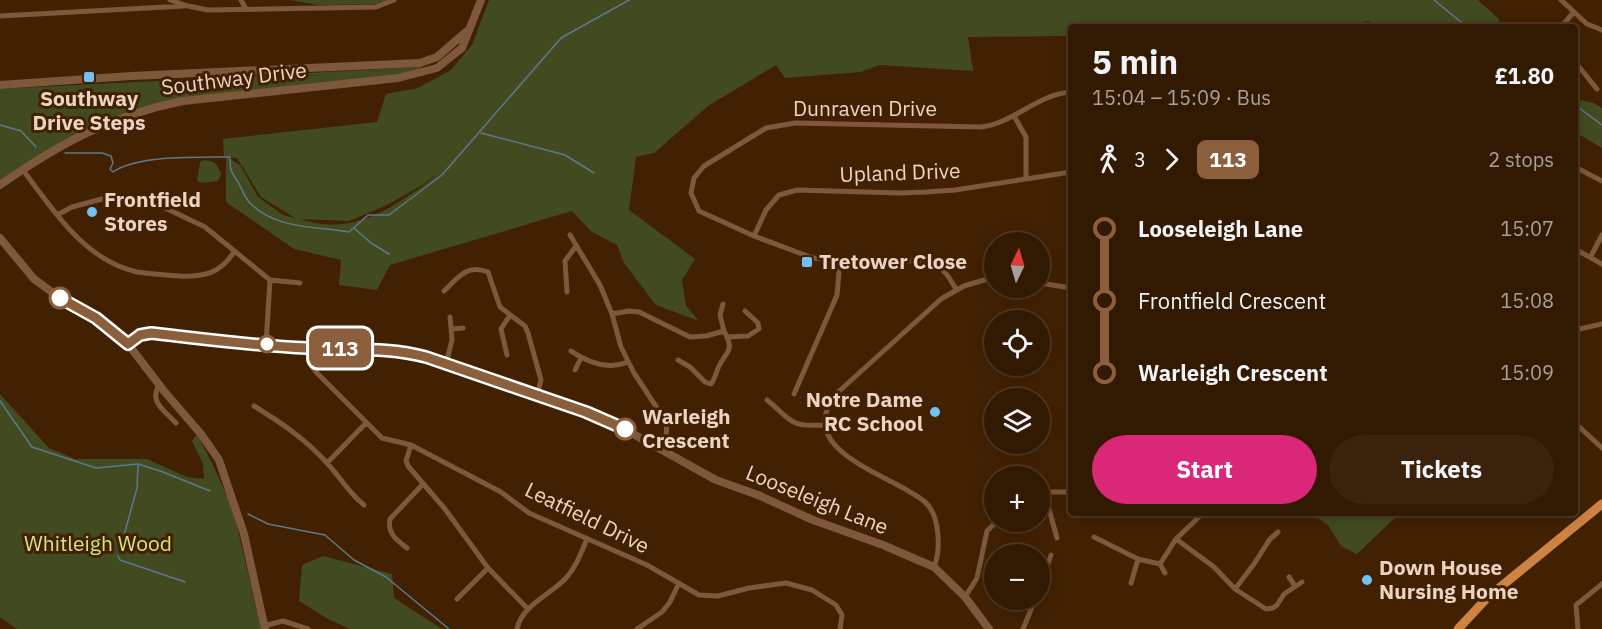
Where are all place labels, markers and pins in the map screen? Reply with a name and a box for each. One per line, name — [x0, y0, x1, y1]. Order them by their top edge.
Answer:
marker: Southway Drive Steps — [82, 70, 96, 84]
place label: Southway Drive Steps — [32, 84, 146, 136]
place label: Frontfield Stores — [104, 185, 201, 237]
marker: Frontfield Stores — [85, 205, 99, 219]
place label: Tretower Close — [819, 247, 967, 275]
marker: Tretower Close — [800, 255, 814, 269]
unlabelled marker — [49, 287, 71, 309]
unlabelled marker — [258, 335, 276, 353]
place label: Notre Dame RC School — [806, 385, 923, 437]
place label: Warleigh Crescent — [642, 402, 731, 454]
marker: Notre Dame RC School — [928, 405, 942, 419]
marker: Warleigh Crescent — [614, 418, 636, 440]
place label: Down House Nursing Home — [1379, 553, 1519, 605]
marker: Down House Nursing Home — [1360, 573, 1374, 587]

